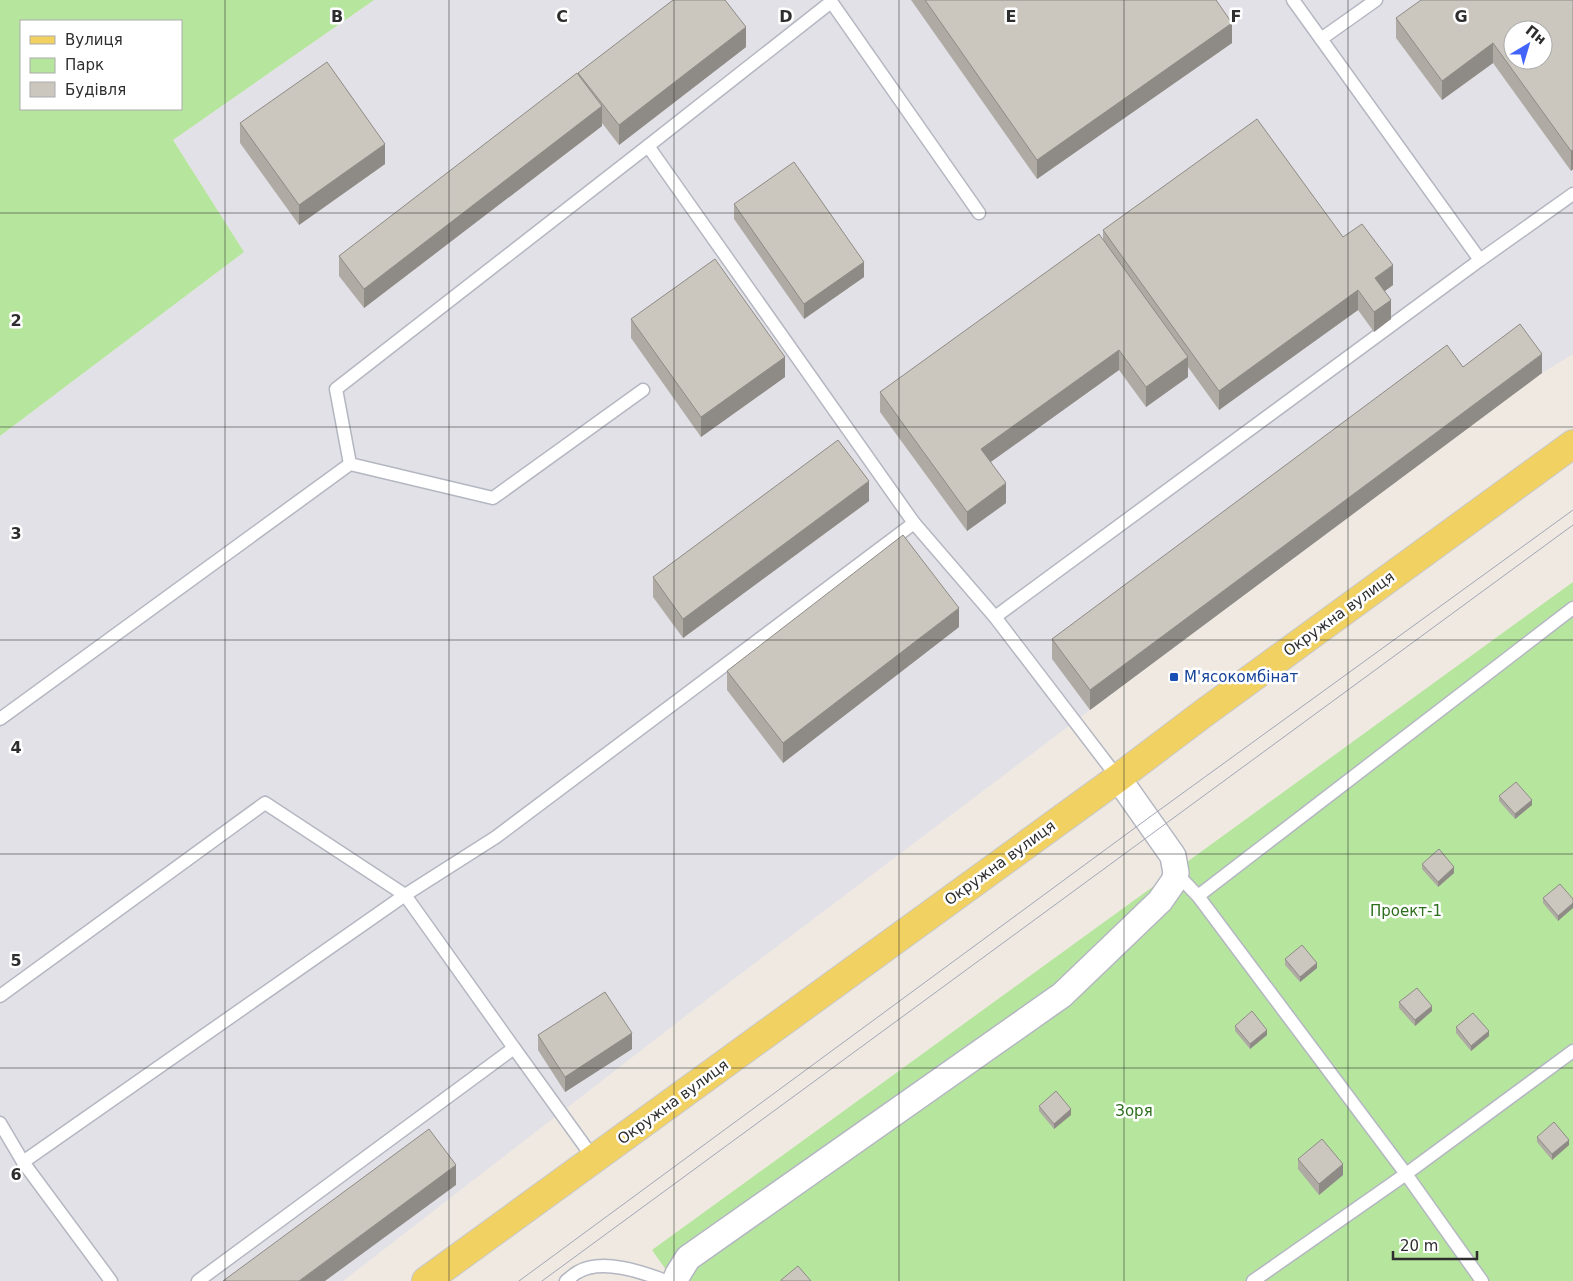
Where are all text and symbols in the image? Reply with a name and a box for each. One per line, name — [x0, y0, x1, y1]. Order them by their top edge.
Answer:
text: B — [331, 7, 343, 26]
text: C — [556, 7, 568, 26]
text: D — [779, 7, 793, 26]
text: E — [1006, 7, 1016, 26]
text: F — [1231, 7, 1241, 26]
text: G — [1454, 7, 1468, 26]
legend — [20, 20, 182, 110]
north arrow — [1503, 20, 1553, 70]
text: Пн — [1523, 22, 1549, 48]
text: Вулиця — [65, 31, 123, 49]
text: Парк — [65, 56, 104, 74]
text: Будівля — [65, 81, 126, 99]
text: 2 — [10, 311, 22, 330]
text: 3 — [10, 524, 22, 543]
street label: Окружна вулиця — [1280, 568, 1398, 660]
place label: М'ясокомбінат — [1184, 668, 1298, 686]
marker: М'ясокомбінат — [1168, 671, 1180, 683]
text: 4 — [10, 738, 22, 757]
street label: Окружна вулиця — [941, 817, 1059, 909]
park label: Проект-1 — [1370, 902, 1442, 920]
text: 5 — [10, 951, 22, 970]
street label: Окружна вулиця — [614, 1056, 732, 1148]
park label: Зоря — [1115, 1102, 1153, 1120]
text: 6 — [10, 1165, 22, 1184]
scale bar — [1393, 1228, 1477, 1260]
text: 20 m — [1400, 1237, 1438, 1255]

